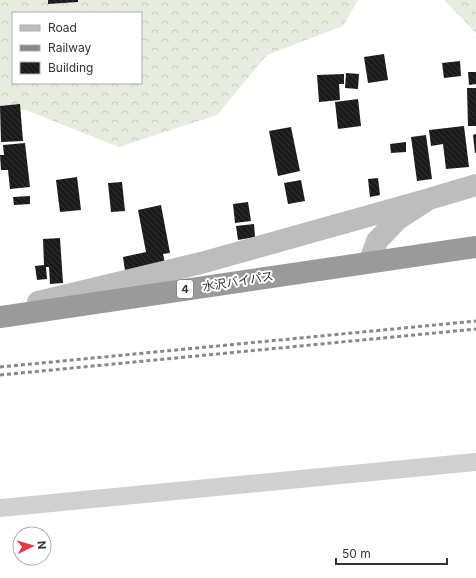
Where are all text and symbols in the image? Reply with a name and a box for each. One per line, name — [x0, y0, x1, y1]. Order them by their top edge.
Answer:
legend — [12, 12, 142, 84]
text: Road — [48, 20, 77, 35]
text: Railway — [48, 40, 92, 55]
text: Building — [48, 60, 93, 75]
street label: 水沢バイパス — [201, 268, 275, 294]
road number: 4 — [177, 280, 193, 298]
north arrow — [12, 526, 52, 566]
text: N — [35, 540, 49, 550]
scale bar — [336, 540, 447, 566]
text: 50 m — [342, 546, 371, 561]

